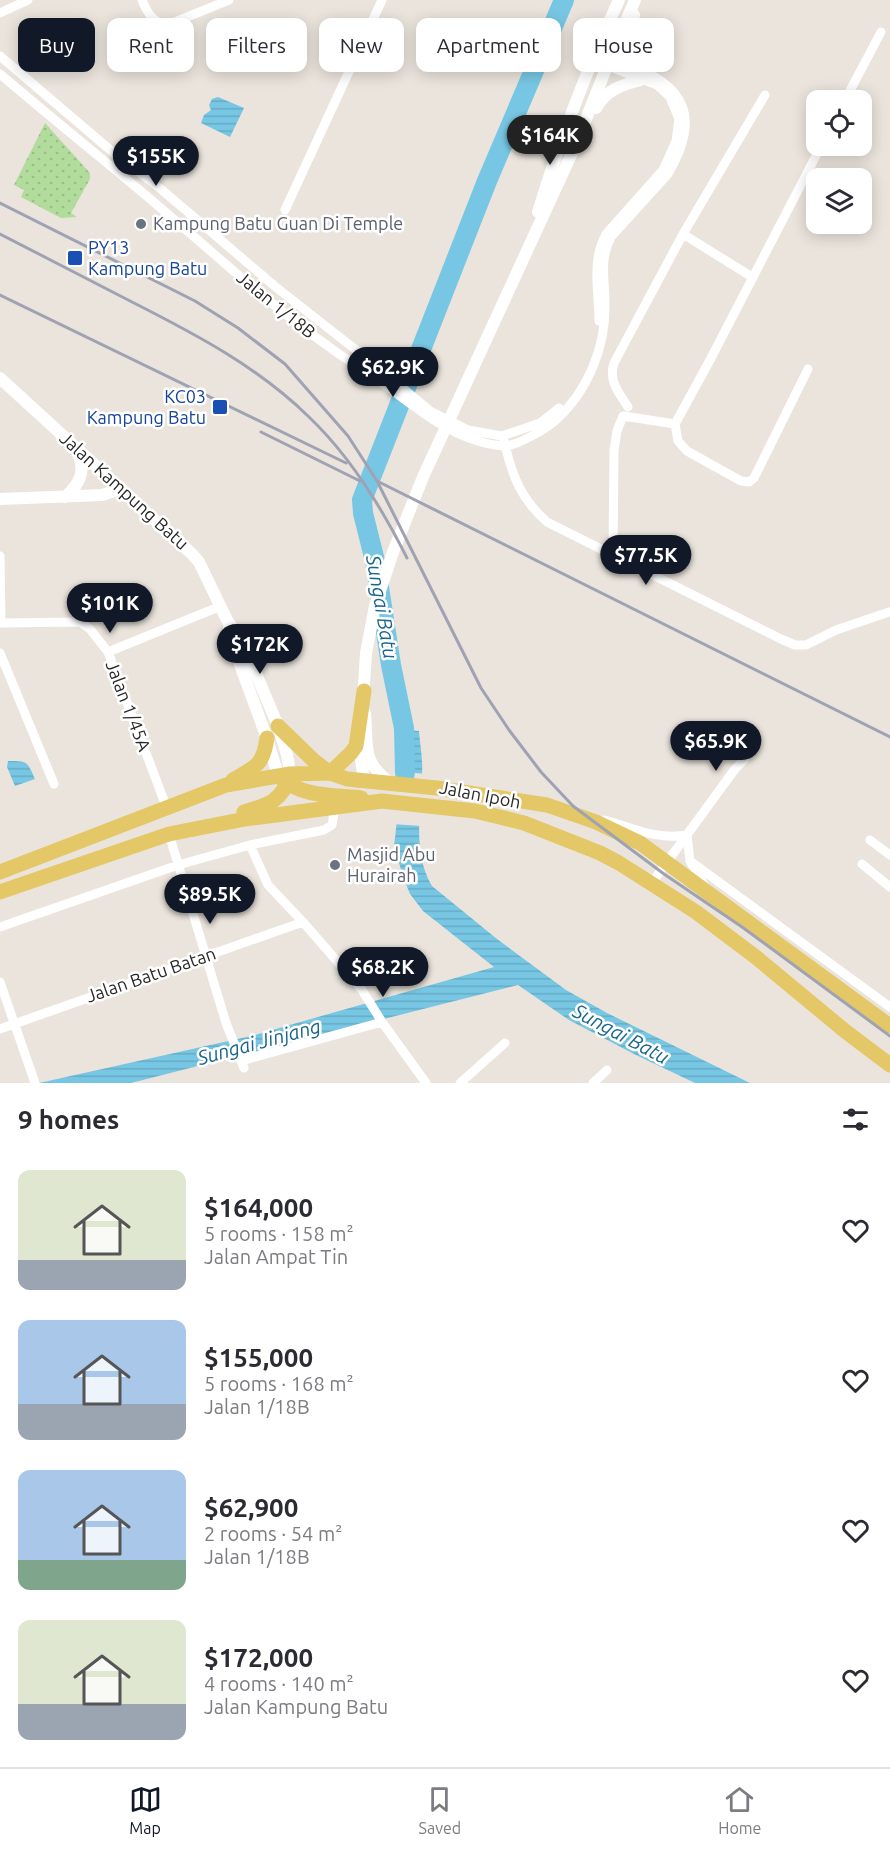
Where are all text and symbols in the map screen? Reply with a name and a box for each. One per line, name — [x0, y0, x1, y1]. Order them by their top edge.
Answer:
chip: Buy — [18, 18, 95, 72]
chip: Rent — [107, 18, 194, 72]
chip: Filters — [206, 18, 307, 72]
chip: New — [319, 18, 404, 72]
chip: Apartment — [416, 18, 561, 72]
chip: House — [573, 18, 674, 72]
map controls — [806, 90, 872, 234]
button: locate — [806, 90, 872, 156]
pin: $164K — [508, 115, 592, 166]
text: $164K — [521, 123, 579, 146]
pin: $155K — [114, 136, 198, 187]
text: $155K — [127, 144, 185, 167]
button: layers — [806, 168, 872, 234]
place label: Kampung Batu Guan Di Temple — [153, 213, 403, 233]
marker: Kampung Batu Guan Di Temple — [134, 217, 148, 231]
place label: PY13 Kampung Batu — [88, 237, 207, 278]
marker: PY13 Kampung Batu — [66, 249, 84, 267]
street label: Jalan 1/18B — [233, 267, 320, 342]
pin: $62.9K — [344, 347, 442, 398]
text: $62.9K — [361, 355, 425, 378]
place label: KC03 Kampung Batu — [87, 386, 206, 427]
marker: KC03 Kampung Batu — [211, 398, 229, 416]
street label: Jalan Kampung Batu — [56, 427, 193, 553]
pin: $77.5K — [597, 535, 695, 586]
text: $77.5K — [614, 543, 678, 566]
water label: Sungai Batu — [362, 552, 403, 661]
pin: $101K — [68, 583, 152, 634]
text: $101K — [81, 591, 139, 614]
pin: $172K — [218, 624, 302, 675]
text: $172K — [231, 632, 289, 655]
street label: Jalan 1/45A — [103, 658, 155, 754]
pin: $65.9K — [667, 721, 765, 772]
text: $65.9K — [684, 729, 748, 752]
street label: Jalan Ipoh — [438, 776, 523, 812]
place label: Masjid Abu Hurairah — [347, 844, 436, 885]
marker: Masjid Abu Hurairah — [328, 858, 342, 872]
pin: $89.5K — [161, 874, 259, 925]
text: $89.5K — [178, 882, 242, 905]
street label: Jalan Batu Batan — [83, 942, 218, 1006]
pin: $68.2K — [334, 947, 432, 998]
text: $68.2K — [351, 955, 415, 978]
water label: Sungai Batu — [569, 998, 673, 1068]
water label: Sungai Jinjang — [194, 1014, 323, 1069]
icon: filters — [839, 1103, 872, 1136]
text: 9 homes — [18, 1105, 119, 1134]
text: $164,000 — [204, 1193, 313, 1222]
icon: home — [66, 1194, 138, 1266]
icon: heart — [839, 1214, 872, 1247]
text: 5 rooms · 158 m² — [204, 1222, 354, 1245]
text: Jalan Ampat Tin — [204, 1245, 348, 1268]
text: $155,000 — [204, 1343, 313, 1372]
icon: home — [66, 1344, 138, 1416]
icon: heart — [839, 1364, 872, 1397]
text: 5 rooms · 168 m² — [204, 1372, 354, 1395]
text: Jalan 1/18B — [204, 1395, 310, 1418]
text: $62,900 — [204, 1493, 298, 1522]
icon: home — [66, 1494, 138, 1566]
icon: heart — [839, 1514, 872, 1547]
text: 2 rooms · 54 m² — [204, 1522, 342, 1545]
text: Jalan 1/18B — [204, 1545, 310, 1568]
text: $172,000 — [204, 1643, 313, 1672]
icon: home — [66, 1644, 138, 1716]
icon: heart — [839, 1664, 872, 1697]
text: 4 rooms · 140 m² — [204, 1672, 354, 1695]
text: Jalan Kampung Batu — [204, 1695, 388, 1718]
tab: Map — [129, 1783, 162, 1837]
tab: Saved — [419, 1783, 461, 1837]
tab: Home — [718, 1783, 761, 1837]

